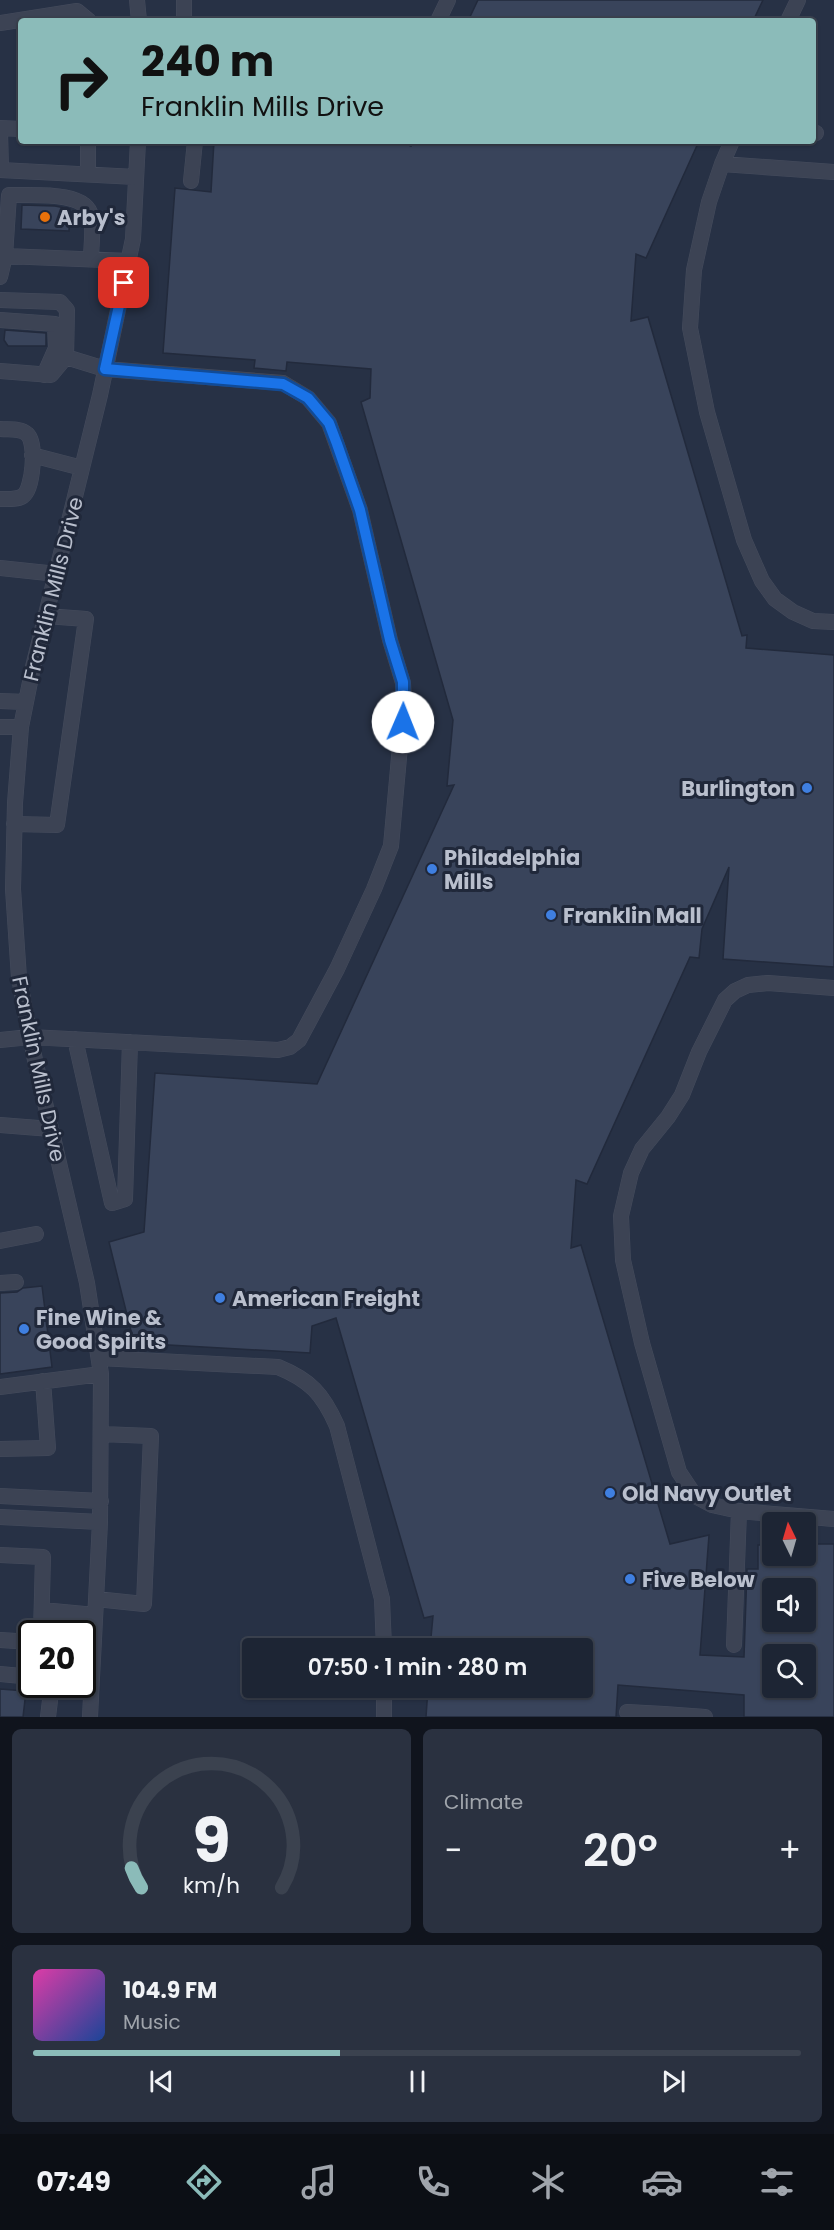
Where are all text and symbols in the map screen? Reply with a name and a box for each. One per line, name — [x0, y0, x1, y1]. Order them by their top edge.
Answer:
text: 240 m — [141, 32, 274, 91]
icon: right — [42, 42, 120, 120]
text: Franklin Mills Drive — [141, 88, 384, 125]
place label: Arby's — [57, 203, 125, 232]
marker: Arby's — [38, 210, 52, 224]
pin — [98, 257, 149, 308]
icon: arrive — [107, 266, 140, 299]
street label: Franklin Mills Drive — [16, 494, 90, 684]
position arrow — [371, 690, 435, 754]
place label: Burlington — [681, 774, 795, 803]
marker: Burlington — [800, 781, 814, 795]
place label: Philadelphia Mills — [444, 843, 580, 896]
marker: Philadelphia Mills — [425, 862, 439, 876]
place label: Franklin Mall — [563, 901, 702, 930]
marker: Franklin Mall — [544, 908, 558, 922]
street label: Franklin Mills Drive — [5, 974, 73, 1164]
place label: American Freight — [232, 1284, 420, 1313]
marker: American Freight — [213, 1291, 227, 1305]
place label: Fine Wine & Good Spirits — [36, 1303, 166, 1356]
marker: Fine Wine & Good Spirits — [17, 1322, 31, 1336]
place label: Old Navy Outlet — [622, 1479, 791, 1508]
marker: Old Navy Outlet — [603, 1486, 617, 1500]
north arrow — [762, 1512, 816, 1566]
map controls — [762, 1512, 816, 1698]
place label: Five Below — [642, 1565, 756, 1594]
marker: Five Below — [623, 1572, 637, 1586]
button: sound — [762, 1578, 816, 1632]
speed limit sign: 20 — [18, 1620, 96, 1698]
button: search — [762, 1644, 816, 1698]
text: 07:50 · 1 min · 280 m — [308, 1652, 527, 1683]
text: Climate — [444, 1788, 523, 1816]
text: 9 — [192, 1796, 231, 1884]
text: 20° — [583, 1819, 658, 1882]
text: − — [444, 1827, 462, 1874]
text: + — [778, 1827, 801, 1874]
text: km/h — [183, 1870, 240, 1901]
text: 104.9 FM — [123, 1975, 217, 2006]
text: Music — [123, 2008, 181, 2036]
icon: previous — [145, 2065, 178, 2098]
icon: pause — [401, 2065, 434, 2098]
icon: next — [657, 2065, 690, 2098]
icon: directions — [183, 2161, 225, 2203]
icon: music — [298, 2161, 340, 2203]
icon: phone — [412, 2161, 454, 2203]
icon: climate — [527, 2161, 569, 2203]
icon: car — [641, 2161, 683, 2203]
icon: filters — [756, 2161, 798, 2203]
text: 07:49 — [36, 2163, 111, 2200]

